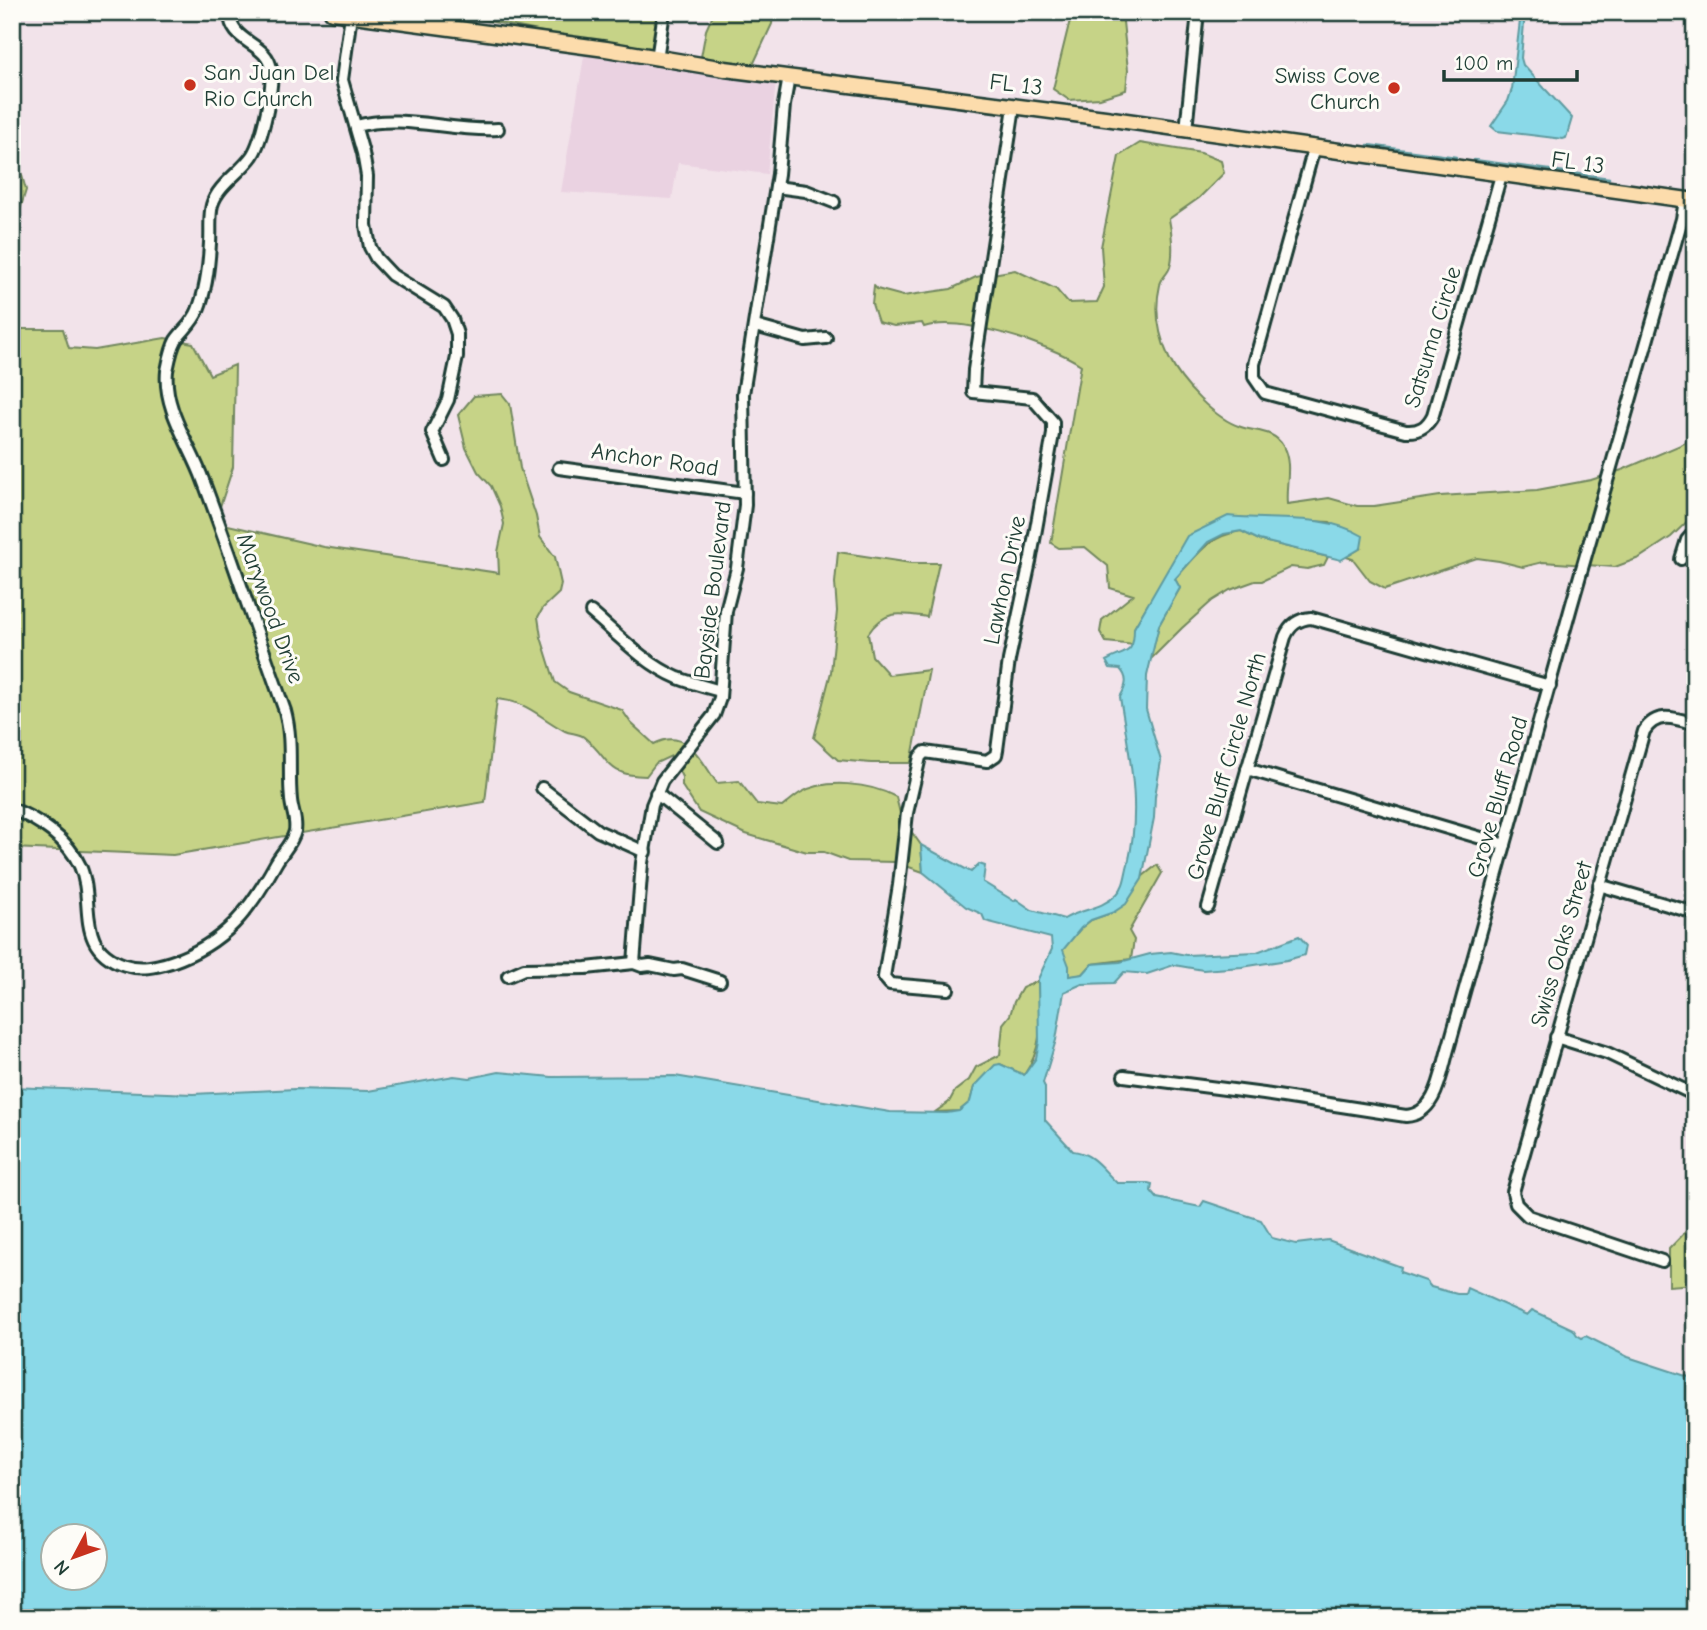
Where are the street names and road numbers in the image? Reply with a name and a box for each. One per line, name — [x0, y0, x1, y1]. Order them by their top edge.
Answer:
street label: FL 13 — [988, 68, 1044, 101]
street label: FL 13 — [1550, 145, 1606, 180]
street label: Satsuma Circle — [1398, 263, 1467, 411]
street label: Anchor Road — [590, 437, 720, 482]
street label: Bayside Boulevard — [688, 500, 737, 681]
street label: Lawhon Drive — [978, 513, 1031, 647]
street label: Marywood Drive — [231, 530, 310, 687]
street label: Grove Bluff Circle North — [1181, 649, 1272, 883]
street label: Grove Bluff Road — [1462, 713, 1533, 881]
street label: Swiss Oaks Street — [1525, 857, 1598, 1030]

